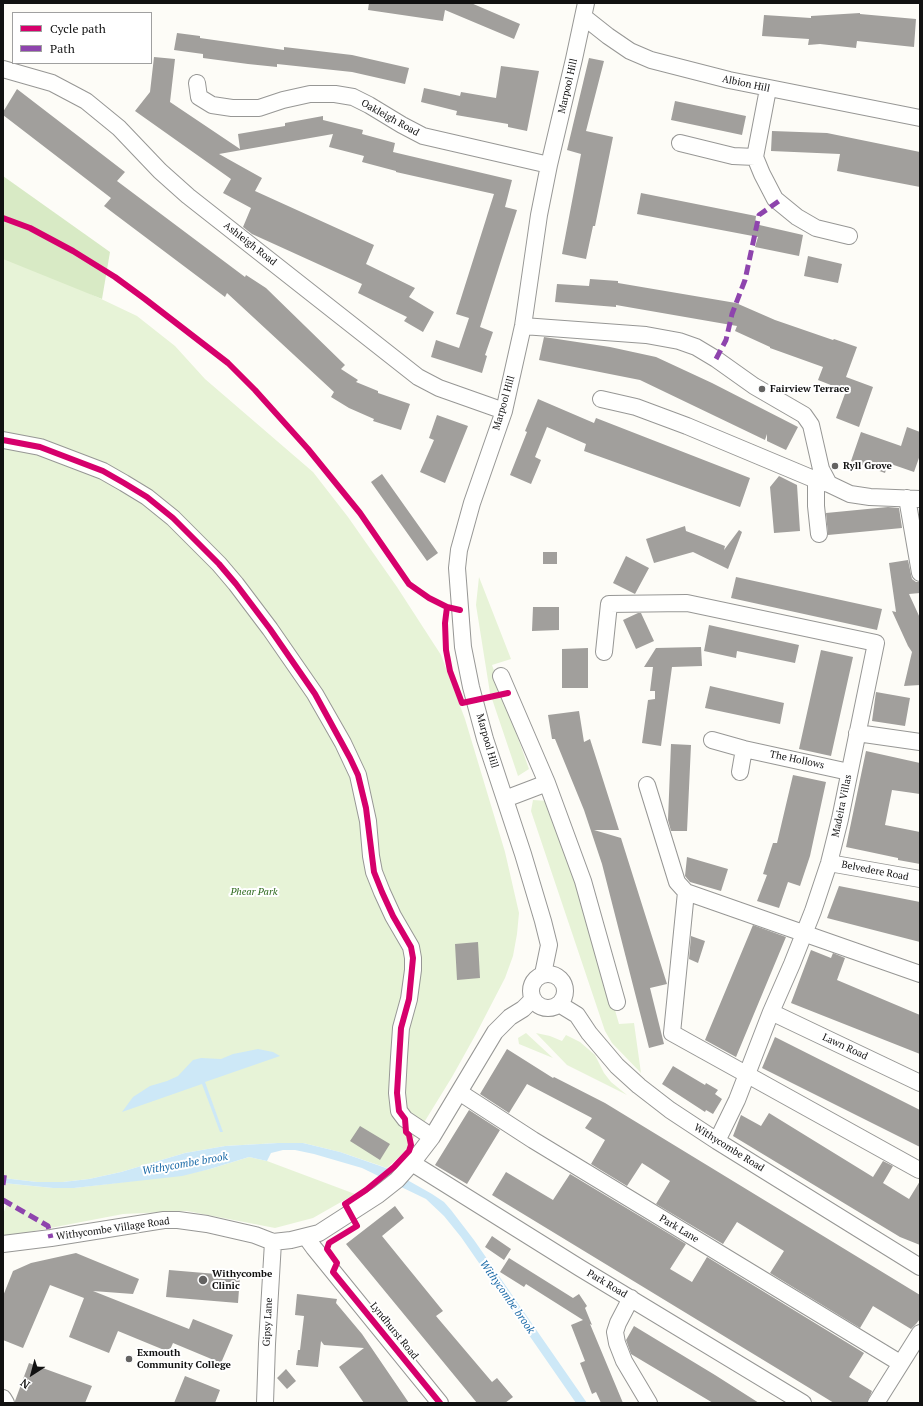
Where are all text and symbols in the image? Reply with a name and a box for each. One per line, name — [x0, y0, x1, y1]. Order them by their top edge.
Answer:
legend — [12, 12, 152, 64]
text: Cycle path — [50, 21, 106, 36]
text: Path — [50, 41, 75, 56]
street label: Marpool Hill — [556, 57, 580, 115]
street label: Albion Hill — [721, 73, 771, 95]
street label: Oakleigh Road — [359, 97, 421, 139]
street label: Ashleigh Road — [221, 220, 279, 268]
street label: Marpool Hill — [491, 374, 517, 432]
place label: Fairview Terrace — [770, 383, 849, 395]
marker: Fairview Terrace — [757, 384, 767, 394]
place label: Ryll Grove — [843, 460, 892, 472]
marker: Ryll Grove — [830, 461, 840, 471]
street label: Marpool Hill — [474, 712, 500, 770]
street label: The Hollows — [769, 748, 825, 772]
street label: Madeira Villas — [829, 774, 855, 838]
street label: Belvedere Road — [840, 859, 910, 883]
park label: Phear Park — [230, 886, 278, 898]
street label: Lawn Road — [820, 1031, 870, 1063]
street label: Withycombe Road — [692, 1122, 766, 1174]
water label: Withycombe brook — [141, 1150, 229, 1178]
street label: Park Lane — [657, 1213, 701, 1245]
street label: Withycombe Village Road — [56, 1215, 170, 1243]
water label: Withycombe brook — [477, 1258, 537, 1336]
street label: Park Road — [585, 1267, 629, 1301]
place label: Withycombe Clinic — [212, 1268, 272, 1292]
marker: Withycombe Clinic — [197, 1274, 209, 1286]
street label: Gipsy Lane — [261, 1297, 275, 1347]
street label: Lyndhurst Road — [367, 1300, 421, 1362]
place label: Exmouth Community College — [137, 1347, 231, 1370]
north arrow — [12, 1354, 52, 1394]
marker: Exmouth Community College — [124, 1354, 134, 1364]
text: N — [17, 1376, 32, 1392]

